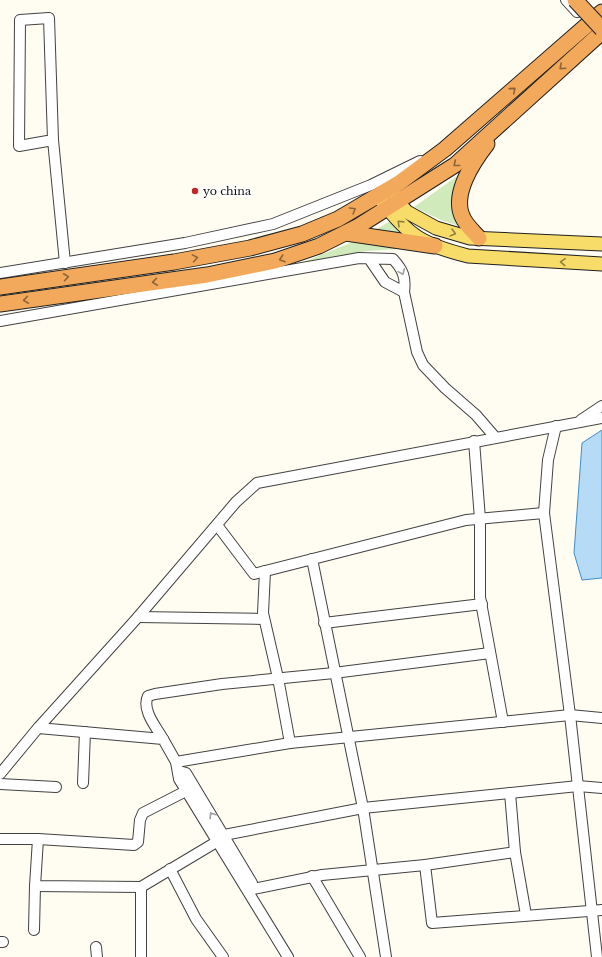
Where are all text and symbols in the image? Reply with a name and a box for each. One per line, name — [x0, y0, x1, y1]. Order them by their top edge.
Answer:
one-way arrow — [560, 62, 567, 69]
one-way arrow — [508, 88, 515, 95]
one-way arrow — [453, 159, 460, 166]
place label: yo china — [203, 184, 252, 198]
marker: yo china — [190, 186, 200, 196]
one-way arrow — [349, 207, 356, 214]
one-way arrow — [397, 220, 405, 228]
one-way arrow — [450, 228, 457, 237]
one-way arrow — [192, 254, 198, 263]
one-way arrow — [279, 254, 286, 263]
one-way arrow — [560, 258, 566, 267]
one-way arrow — [397, 268, 405, 276]
one-way arrow — [63, 273, 69, 282]
one-way arrow — [152, 277, 158, 286]
one-way arrow — [23, 295, 29, 304]
one-way arrow — [209, 812, 217, 819]

